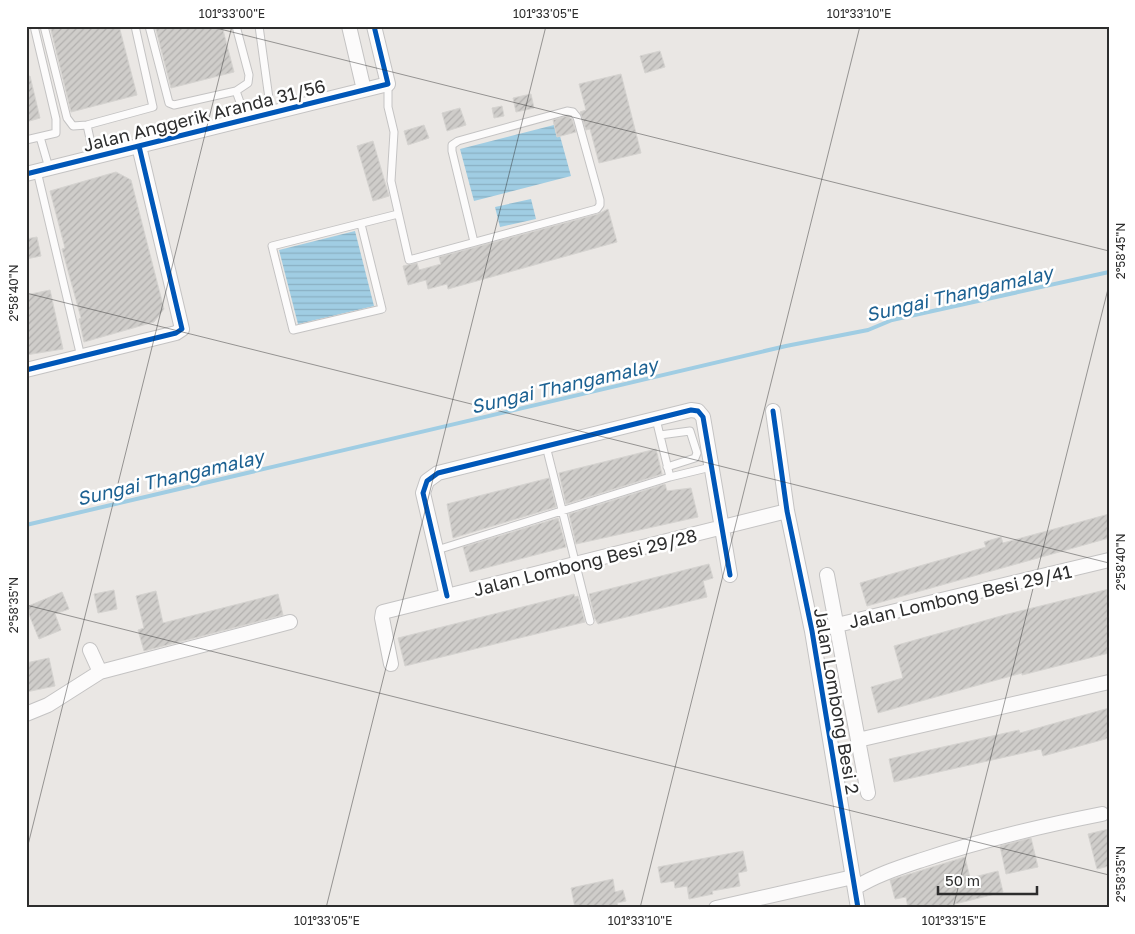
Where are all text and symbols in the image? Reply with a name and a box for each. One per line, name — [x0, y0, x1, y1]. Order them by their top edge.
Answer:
text: 101°33'00"E — [199, 6, 265, 21]
text: 101°33'05"E — [513, 6, 579, 21]
text: 101°33'10"E — [827, 6, 891, 21]
street label: Jalan Anggerik Aranda 31/56 — [81, 74, 327, 156]
text: 2°58'45"N — [1113, 223, 1128, 279]
water label: Sungai Thangamalay — [864, 260, 1057, 326]
text: 2°58'40"N — [6, 264, 21, 322]
water label: Sungai Thangamalay — [469, 352, 662, 418]
water label: Sungai Thangamalay — [75, 444, 268, 510]
street label: Jalan Lombong Besi 29/28 — [471, 524, 699, 600]
text: 2°58'40"N — [1113, 533, 1128, 591]
street label: Jalan Lombong Besi 29/41 — [846, 560, 1074, 632]
text: 2°58'35"N — [6, 577, 21, 633]
street label: Jalan Lombong Besi 2 — [810, 606, 864, 796]
text: 2°58'35"N — [1113, 846, 1128, 902]
scale bar — [938, 864, 1036, 896]
text: 50 m — [945, 871, 980, 889]
text: 101°33'05"E — [294, 913, 360, 928]
text: 101°33'10"E — [608, 913, 672, 928]
text: 101°33'15"E — [922, 913, 986, 928]

